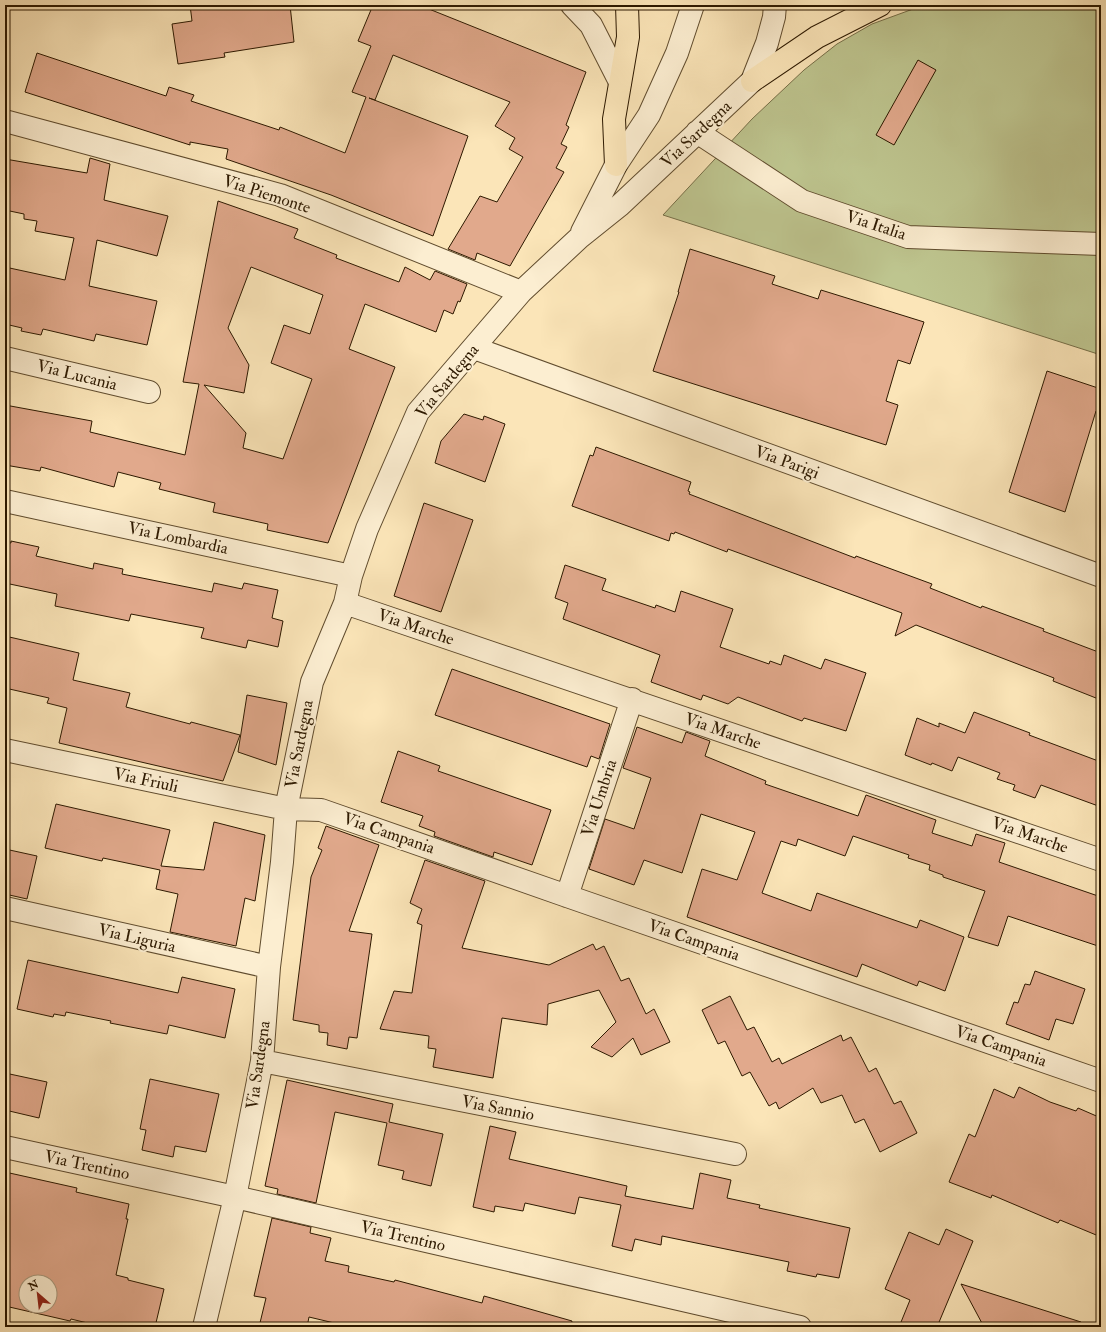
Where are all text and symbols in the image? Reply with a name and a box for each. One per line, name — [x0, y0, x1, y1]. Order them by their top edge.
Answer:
street label: Via Sardegna — [656, 95, 737, 172]
street label: Via Piemonte — [220, 170, 314, 218]
street label: Via Italia — [843, 205, 910, 245]
street label: Via Sardegna — [411, 339, 484, 422]
street label: Via Lucania — [35, 355, 120, 395]
street label: Via Parigi — [752, 441, 823, 484]
street label: Via Lombardia — [126, 517, 231, 559]
street label: Via Marche — [375, 604, 457, 650]
street label: Via Sardegna — [280, 697, 318, 790]
street label: Via Marche — [682, 708, 764, 754]
street label: Via Umbria — [577, 756, 622, 839]
street label: Via Friuli — [112, 763, 181, 797]
street label: Via Campania — [340, 808, 438, 860]
street label: Via Marche — [989, 812, 1071, 858]
street label: Via Campania — [645, 915, 743, 967]
street label: Via Liguria — [96, 919, 179, 957]
street label: Via Sardegna — [241, 1018, 275, 1111]
street label: Via Campania — [952, 1021, 1050, 1073]
street label: Via Sannio — [460, 1091, 536, 1125]
street label: Via Trentino — [42, 1146, 132, 1184]
street label: Via Trentino — [358, 1216, 448, 1256]
north arrow — [18, 1274, 58, 1314]
text: N — [25, 1277, 42, 1294]

